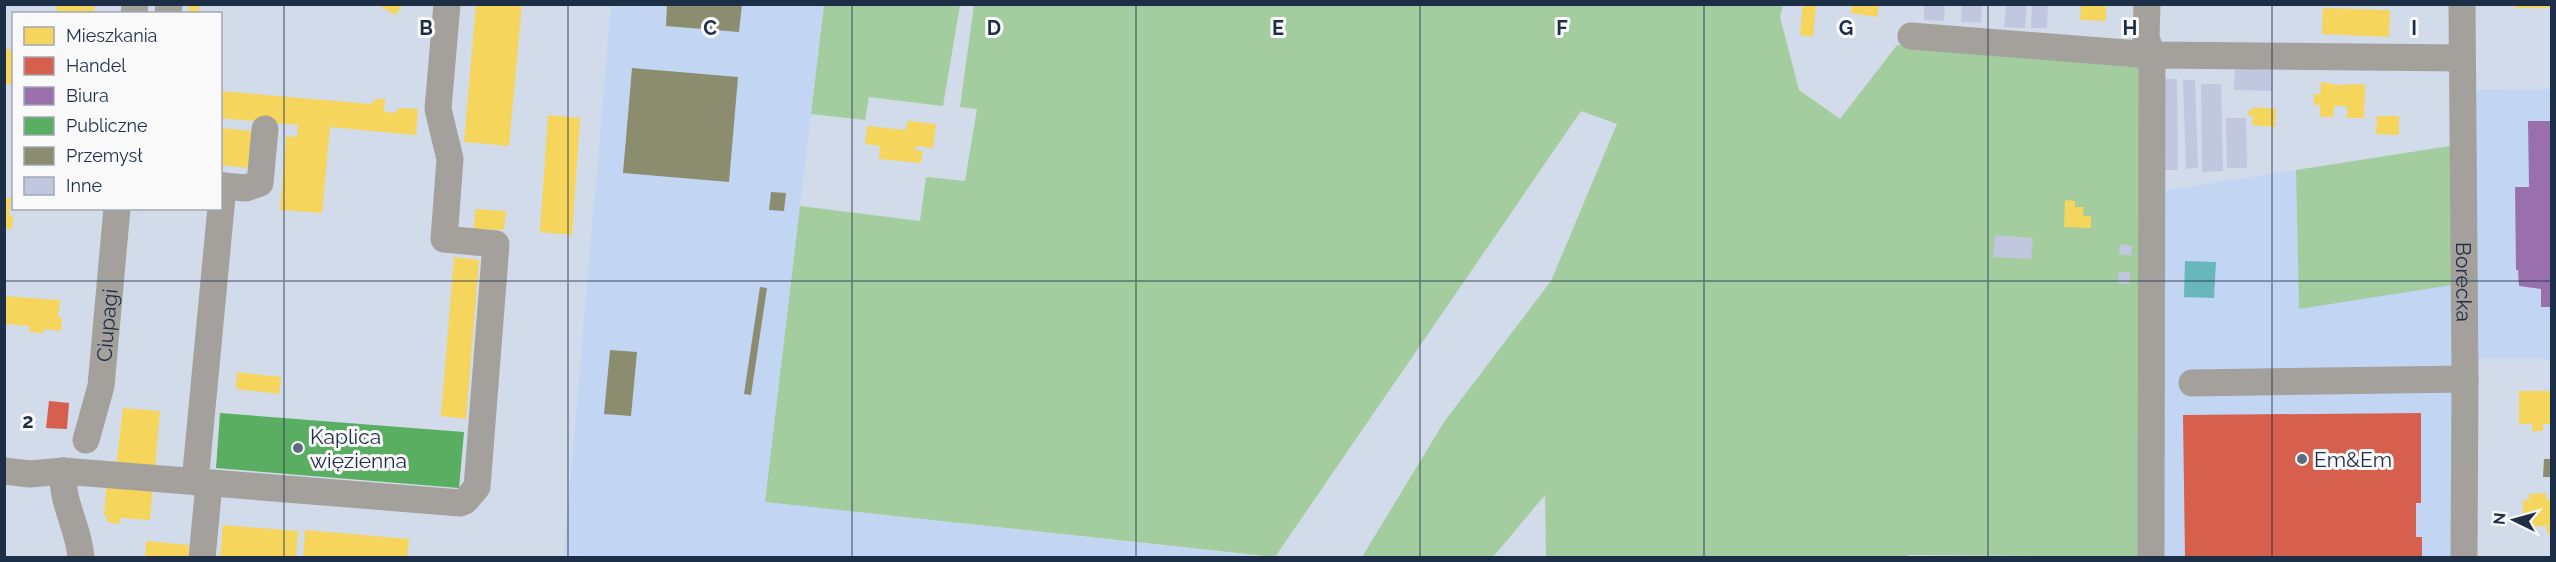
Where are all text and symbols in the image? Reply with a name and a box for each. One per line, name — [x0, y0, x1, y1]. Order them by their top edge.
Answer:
legend — [12, 12, 222, 210]
text: B — [419, 16, 433, 40]
text: C — [703, 16, 717, 40]
text: D — [987, 16, 1001, 40]
text: E — [1272, 16, 1284, 40]
text: F — [1556, 16, 1568, 40]
text: G — [1839, 16, 1853, 40]
text: H — [2123, 16, 2137, 40]
text: I — [2411, 16, 2417, 40]
text: Mieszkania — [66, 25, 157, 46]
text: Handel — [66, 55, 126, 76]
text: Biura — [66, 85, 109, 106]
text: Publiczne — [66, 115, 148, 136]
text: Przemysł — [66, 145, 143, 166]
text: Inne — [66, 175, 102, 196]
street label: Borecka — [2451, 242, 2477, 322]
street label: Ciupagi — [91, 288, 122, 363]
text: 2 — [22, 409, 34, 433]
place label: Kaplica więzienna — [310, 424, 407, 473]
marker: Kaplica więzienna — [291, 441, 305, 455]
place label: Em&Em — [2314, 447, 2392, 472]
marker: Em&Em — [2295, 452, 2309, 466]
north arrow — [2484, 490, 2544, 550]
text: N — [2490, 512, 2510, 526]

